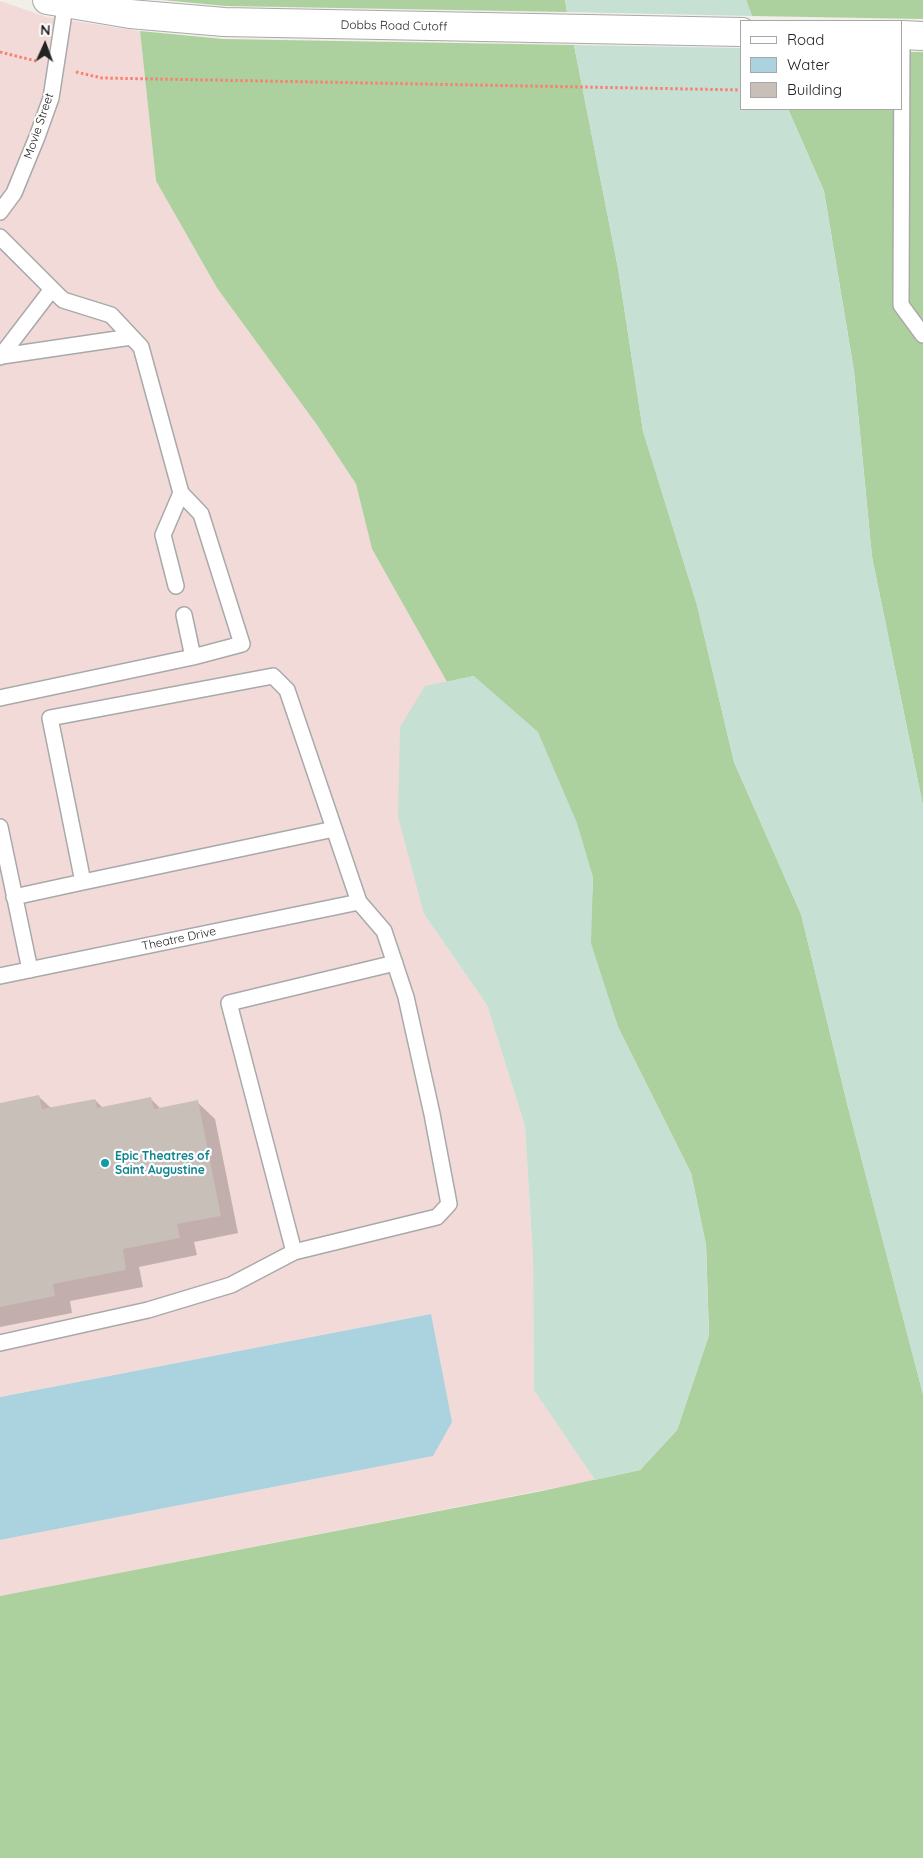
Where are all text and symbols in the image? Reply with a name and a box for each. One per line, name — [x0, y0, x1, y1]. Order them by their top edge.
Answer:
street label: Dobbs Road Cutoff — [340, 18, 448, 34]
north arrow — [20, 20, 70, 70]
legend — [740, 20, 903, 110]
text: N — [40, 21, 51, 39]
text: Road — [787, 30, 824, 49]
text: Water — [787, 55, 830, 74]
text: Building — [787, 80, 842, 99]
street label: Movie Street — [21, 91, 57, 161]
street label: Theatre Drive — [141, 924, 217, 954]
place label: Epic Theatres of Saint Augustine — [115, 1149, 210, 1177]
marker: Epic Theatres of Saint Augustine — [99, 1157, 111, 1169]

